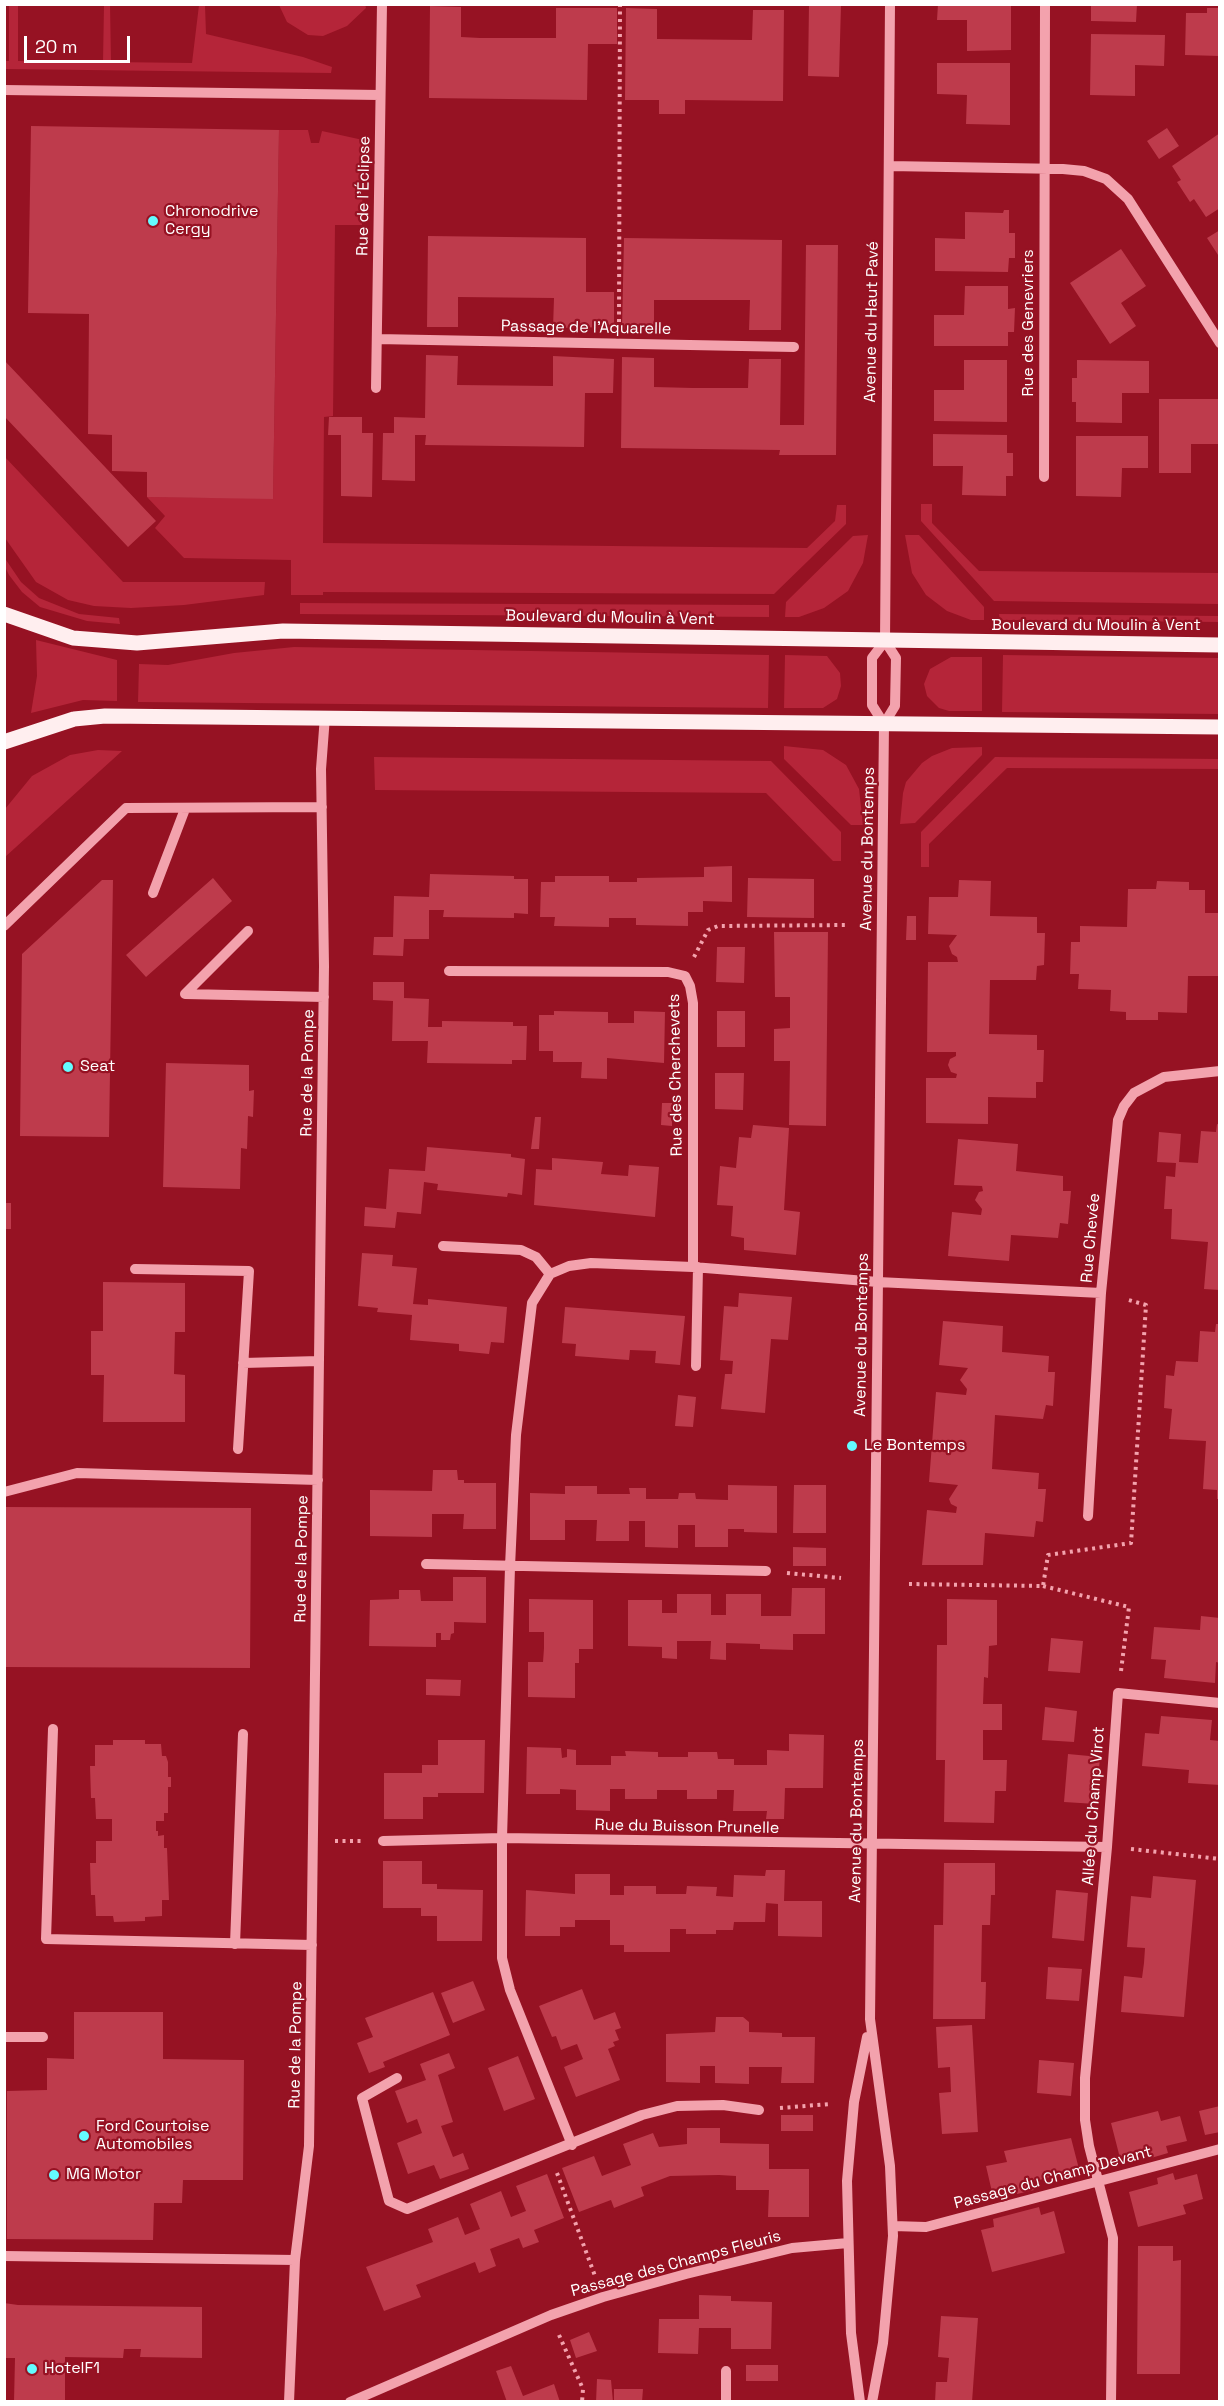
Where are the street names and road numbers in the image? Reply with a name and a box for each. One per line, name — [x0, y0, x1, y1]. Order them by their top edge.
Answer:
street label: Rue de l'Éclipse — [353, 136, 375, 256]
street label: Avenue du Haut Pavé — [861, 241, 883, 403]
street label: Rue des Genevriers — [1019, 249, 1039, 397]
street label: Passage de l'Aquarelle — [501, 317, 671, 339]
street label: Boulevard du Moulin à Vent — [505, 607, 715, 629]
street label: Boulevard du Moulin à Vent — [991, 616, 1201, 636]
street label: Avenue du Bontemps — [857, 767, 879, 931]
street label: Rue des Cherchevets — [665, 993, 687, 1157]
street label: Rue de la Pompe — [297, 1009, 319, 1137]
street label: Rue Chevée — [1078, 1192, 1104, 1284]
street label: Avenue du Bontemps — [851, 1253, 873, 1417]
street label: Rue de la Pompe — [291, 1495, 313, 1623]
street label: Allée du Champ Virot — [1079, 1726, 1109, 1886]
street label: Avenue du Bontemps — [846, 1739, 868, 1903]
street label: Rue du Buisson Prunelle — [595, 1816, 779, 1838]
street label: Rue de la Pompe — [285, 1981, 307, 2109]
street label: Passage du Champ Devant — [952, 2142, 1154, 2214]
street label: Passage des Champs Fleuris — [569, 2227, 783, 2301]

